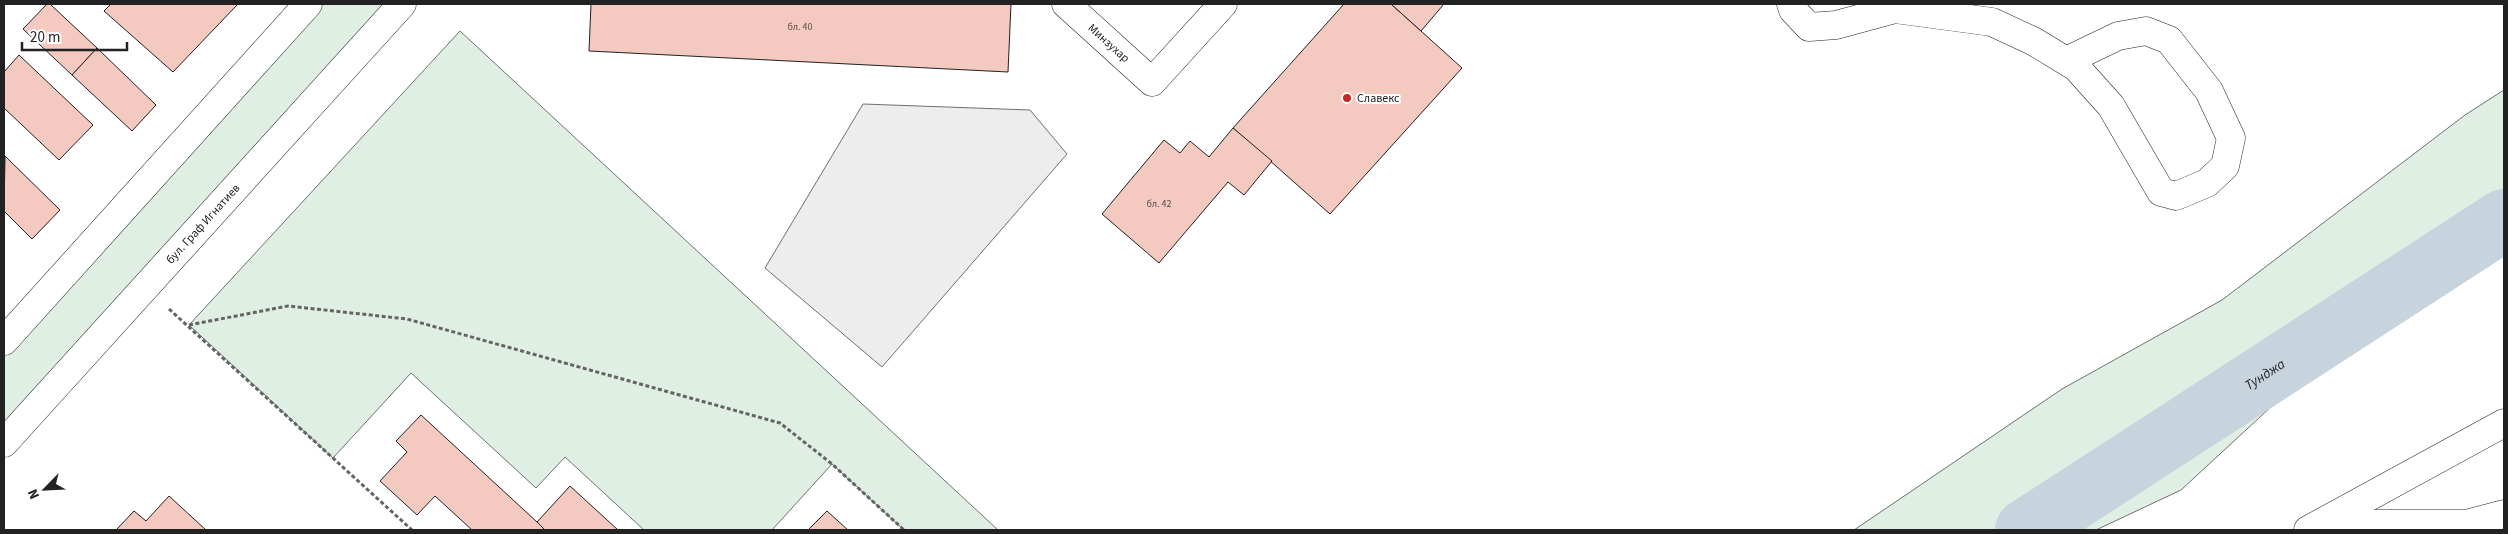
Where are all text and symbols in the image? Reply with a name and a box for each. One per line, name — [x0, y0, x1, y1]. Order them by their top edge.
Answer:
street label: Минзухар — [1084, 19, 1134, 67]
scale bar — [22, 20, 128, 52]
house number: бл. 40 — [787, 20, 813, 34]
text: 20 m — [30, 27, 60, 48]
place label: Славекс — [1357, 90, 1400, 107]
marker: Славекс — [1341, 92, 1353, 104]
street label: бул. Граф Игнатиев — [162, 180, 244, 267]
house number: бл. 42 — [1146, 197, 1172, 211]
water label: Тунджа — [2241, 354, 2290, 395]
north arrow — [20, 464, 70, 514]
text: N — [23, 486, 45, 502]

